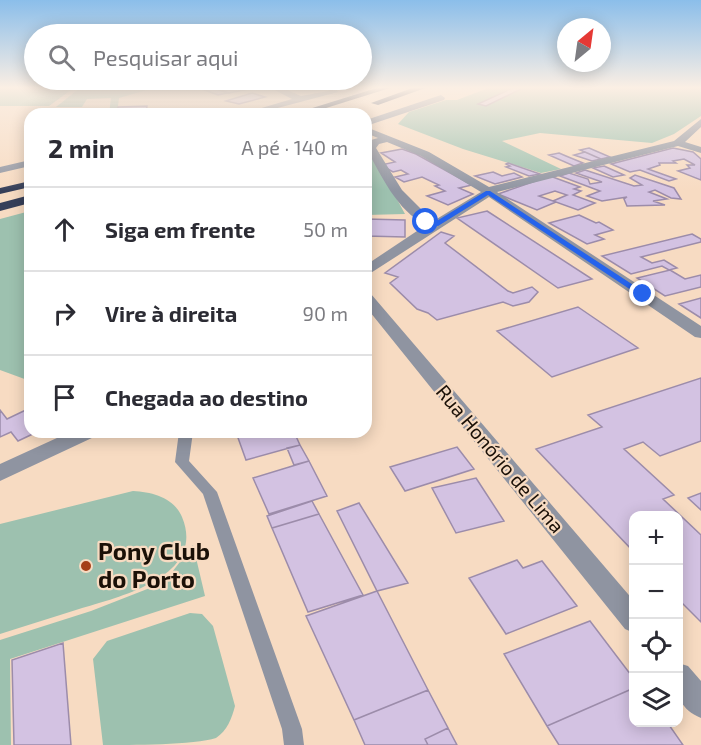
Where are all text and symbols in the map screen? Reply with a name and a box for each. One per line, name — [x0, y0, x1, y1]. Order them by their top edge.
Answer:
north arrow — [557, 18, 611, 72]
search box — [24, 24, 372, 90]
icon: search — [45, 41, 78, 74]
text: Pesquisar aqui — [93, 44, 239, 70]
text: 2 min — [48, 132, 114, 163]
text: A pé · 140 m — [241, 135, 348, 159]
route start — [412, 208, 438, 234]
icon: ahead — [48, 213, 81, 246]
text: Siga em frente — [105, 216, 255, 242]
text: 50 m — [303, 217, 348, 241]
route end — [629, 280, 655, 306]
icon: right — [48, 297, 81, 330]
text: Vire à direita — [105, 300, 237, 326]
text: 90 m — [303, 301, 348, 325]
street label: Rua Honório de Lima — [432, 379, 570, 537]
icon: arrive — [48, 381, 81, 414]
text: Chegada ao destino — [105, 384, 308, 410]
map controls — [629, 511, 683, 727]
button: + — [629, 511, 683, 565]
place label: Pony Club do Porto — [98, 536, 210, 593]
marker: Pony Club do Porto — [79, 559, 93, 573]
button: − — [629, 565, 683, 619]
button: locate — [629, 619, 683, 673]
button: layers — [629, 673, 683, 727]

